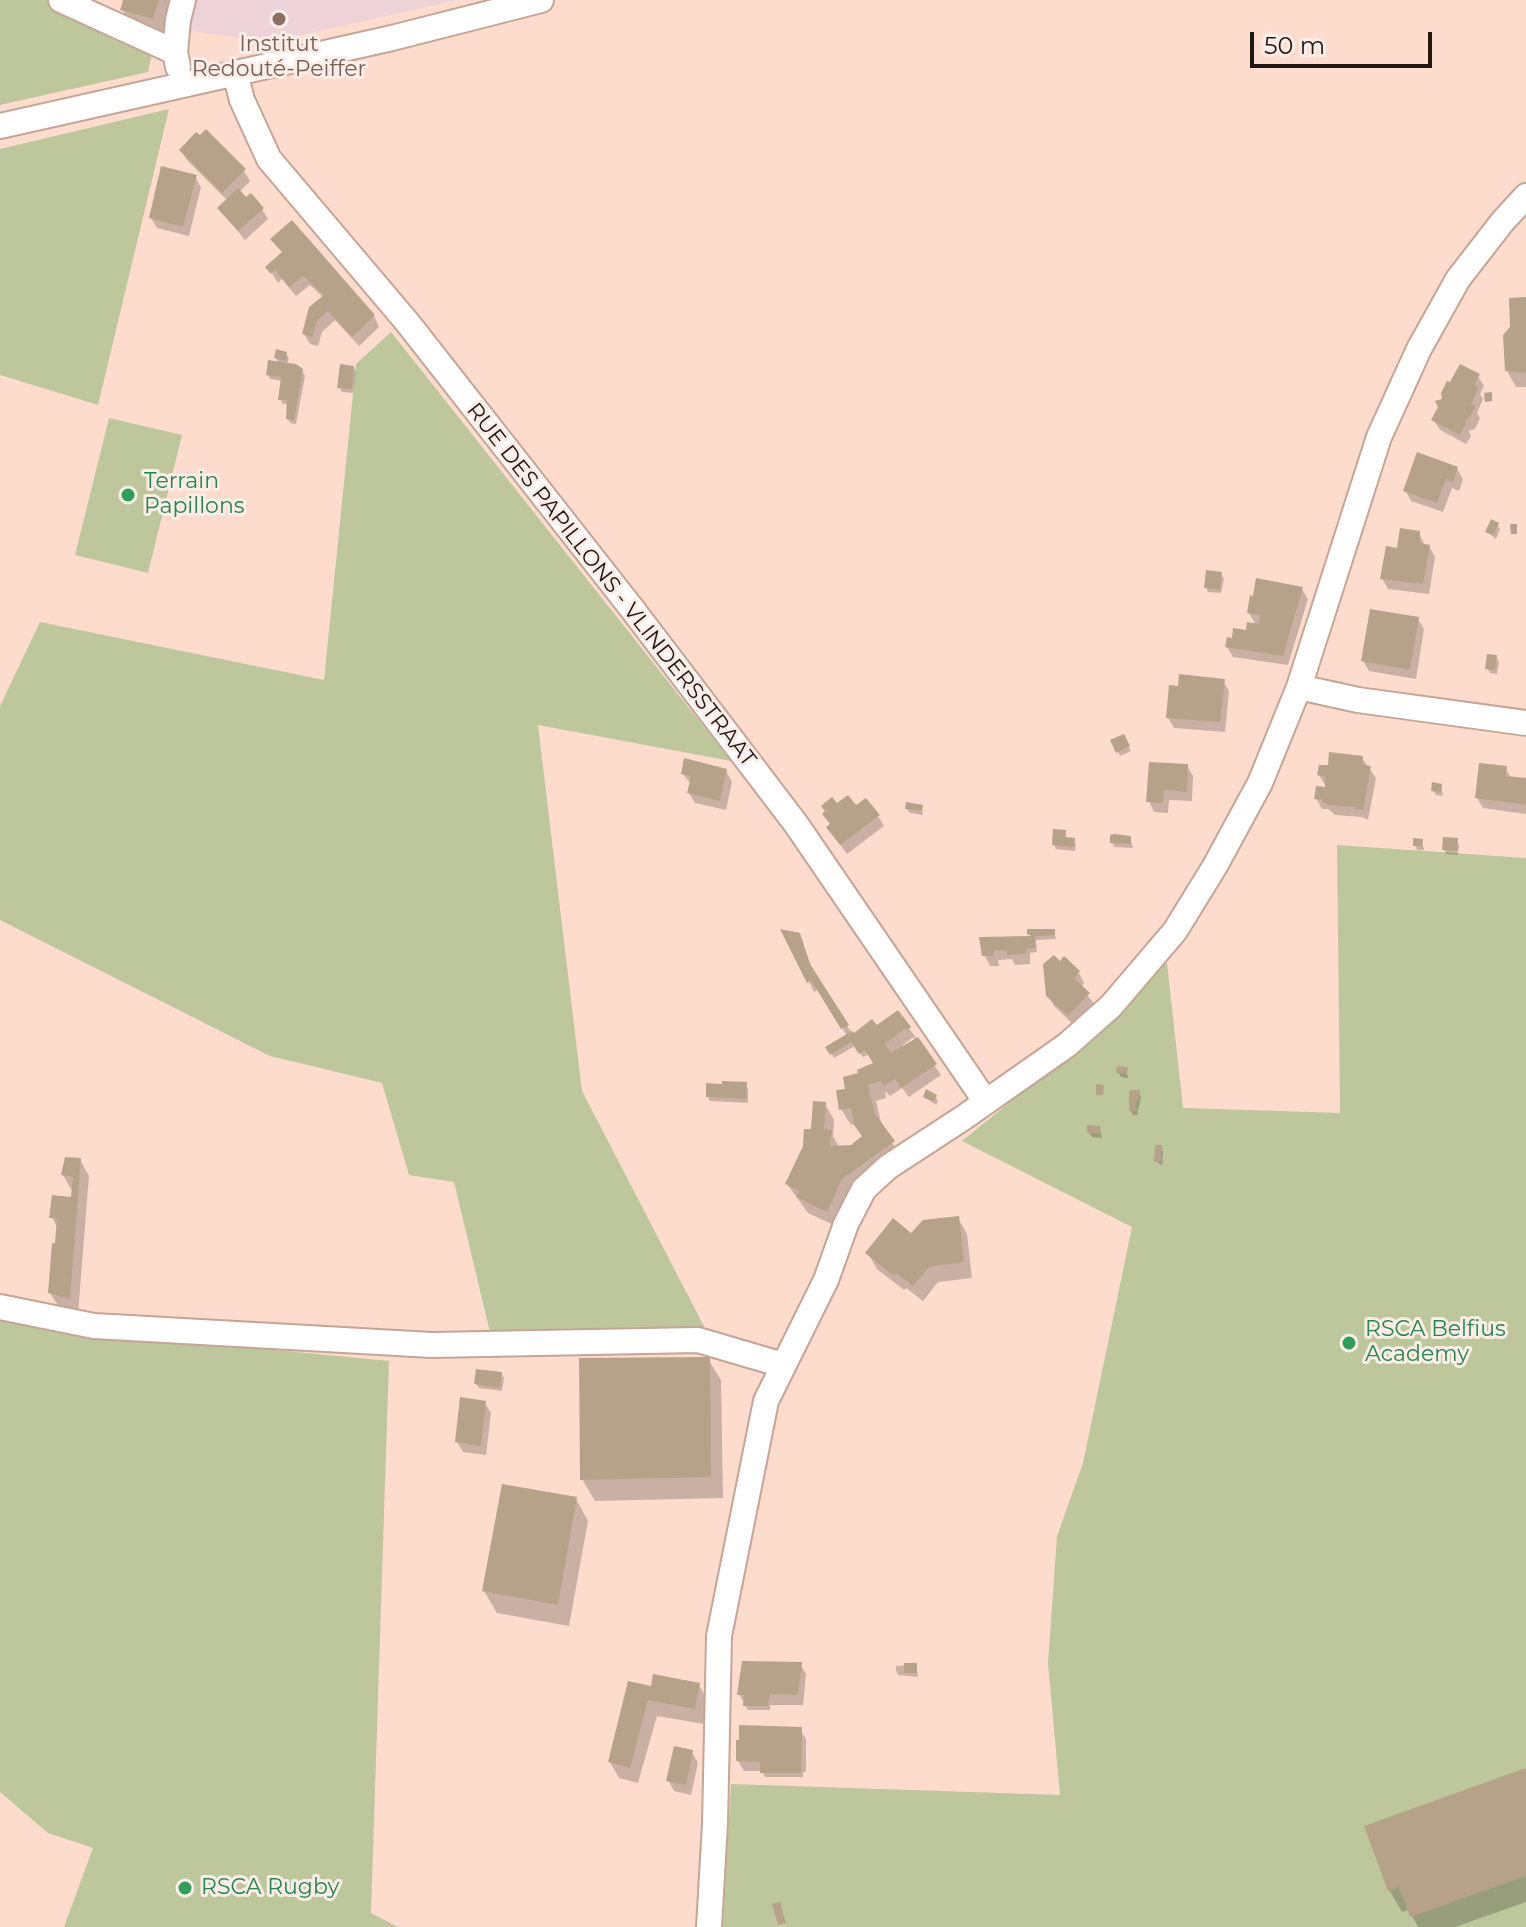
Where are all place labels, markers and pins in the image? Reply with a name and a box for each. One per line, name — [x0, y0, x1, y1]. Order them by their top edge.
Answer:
marker: Institut Redouté-Peiffer — [270, 10, 288, 28]
place label: Institut Redouté-Peiffer — [192, 32, 366, 84]
place label: Terrain Papillons — [144, 469, 245, 520]
marker: Terrain Papillons — [119, 486, 137, 504]
place label: RSCA Belfius Academy — [1365, 1317, 1506, 1368]
marker: RSCA Belfius Academy — [1340, 1334, 1358, 1352]
place label: RSCA Rugby — [201, 1875, 339, 1901]
marker: RSCA Rugby — [176, 1879, 194, 1897]

